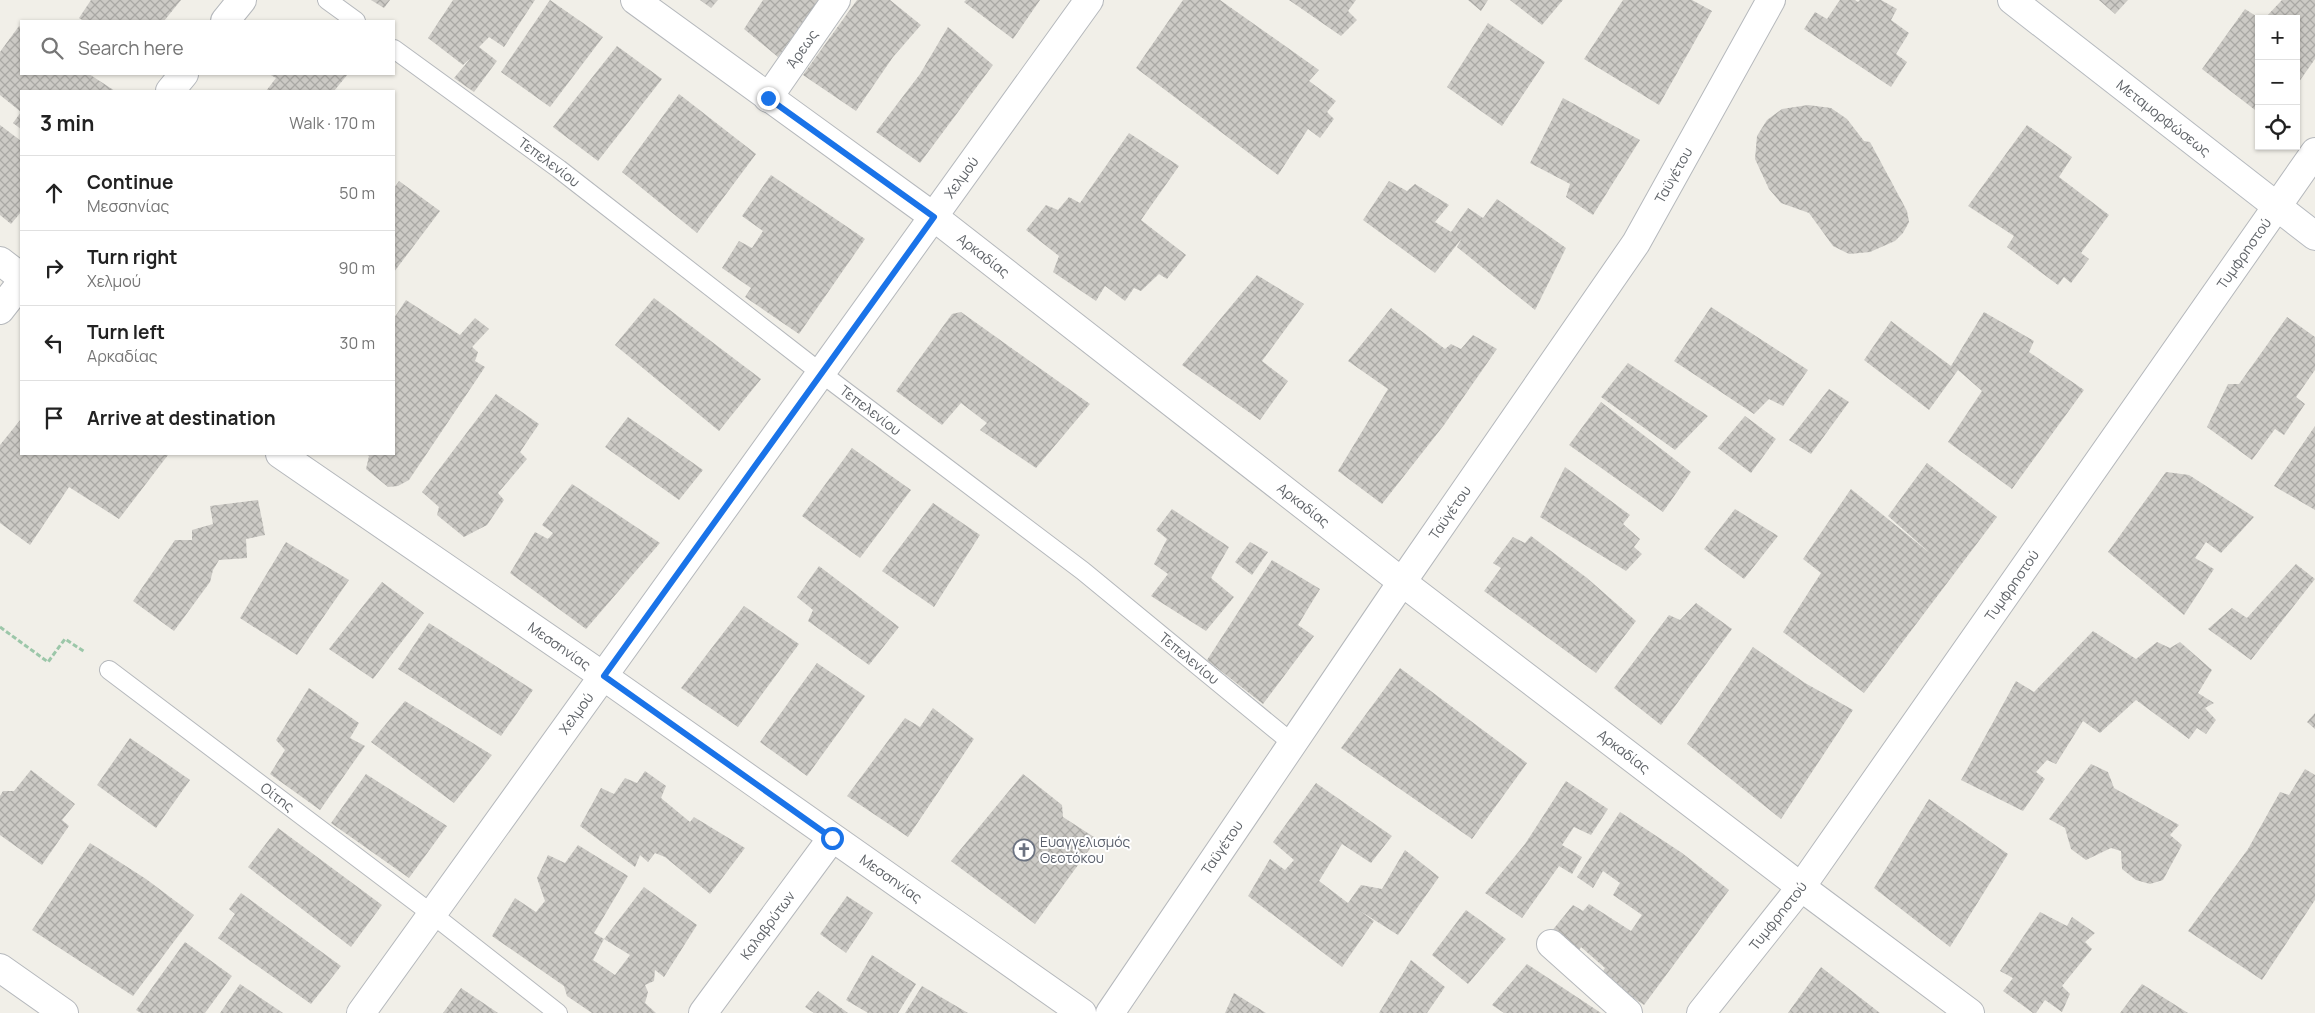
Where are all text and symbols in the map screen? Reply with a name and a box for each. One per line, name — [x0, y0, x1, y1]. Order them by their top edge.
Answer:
map controls — [2255, 15, 2300, 150]
button: + — [2255, 15, 2300, 60]
search box — [20, 20, 395, 75]
street label: Άρεως — [782, 25, 822, 72]
icon: search — [38, 34, 66, 62]
text: Search here — [78, 35, 184, 61]
button: − — [2255, 60, 2300, 105]
street label: Μεταμορφώσεως — [2113, 75, 2215, 160]
route end — [757, 87, 780, 110]
button: locate — [2255, 105, 2300, 150]
text: 3 min — [40, 109, 94, 137]
text: Walk · 170 m — [289, 112, 375, 134]
street label: Τεπελενίου — [515, 133, 584, 191]
street label: Ταϋγέτου — [1650, 144, 1696, 207]
street label: Χελμού — [940, 152, 983, 202]
text: Continue — [87, 169, 173, 195]
icon: ahead — [40, 179, 68, 207]
text: 50 m — [339, 182, 375, 204]
text: Μεσσηνίας — [87, 195, 169, 217]
street label: Τυμφρηστού — [2212, 214, 2275, 293]
street label: Αρκαδίας — [953, 229, 1014, 282]
text: Turn right — [87, 244, 177, 270]
icon: right — [40, 254, 68, 282]
text: 90 m — [339, 257, 375, 279]
text: Χελμού — [87, 270, 141, 292]
text: Turn left — [87, 319, 165, 345]
icon: left — [40, 329, 68, 357]
text: 30 m — [340, 332, 375, 354]
text: Αρκαδίας — [87, 345, 158, 367]
street label: Τεπελενίου — [836, 381, 905, 439]
icon: arrive — [40, 404, 68, 432]
text: Arrive at destination — [87, 405, 276, 431]
street label: Αρκαδίας — [1274, 478, 1334, 531]
street label: Ταϋγέτου — [1424, 482, 1475, 543]
street label: Τυμφρηστού — [1980, 546, 2043, 624]
street label: Μεσσηνίας — [525, 617, 595, 674]
street label: Τεπελενίου — [1156, 628, 1223, 688]
street label: Χελμού — [554, 688, 597, 738]
street label: Αρκαδίας — [1594, 725, 1654, 778]
street label: Οίτης — [257, 778, 299, 816]
street label: Ταϋγέτου — [1197, 816, 1247, 878]
route start — [821, 827, 844, 850]
place label: Ευαγγελισμός Θεοτόκου — [1040, 832, 1131, 867]
church icon: Ευαγγελισμός Θεοτόκου — [1012, 838, 1036, 862]
street label: Μεσσηνίας — [856, 850, 926, 907]
street label: Τυμφρηστού — [1745, 878, 1811, 954]
street label: Καλαβρύτων — [736, 887, 799, 963]

